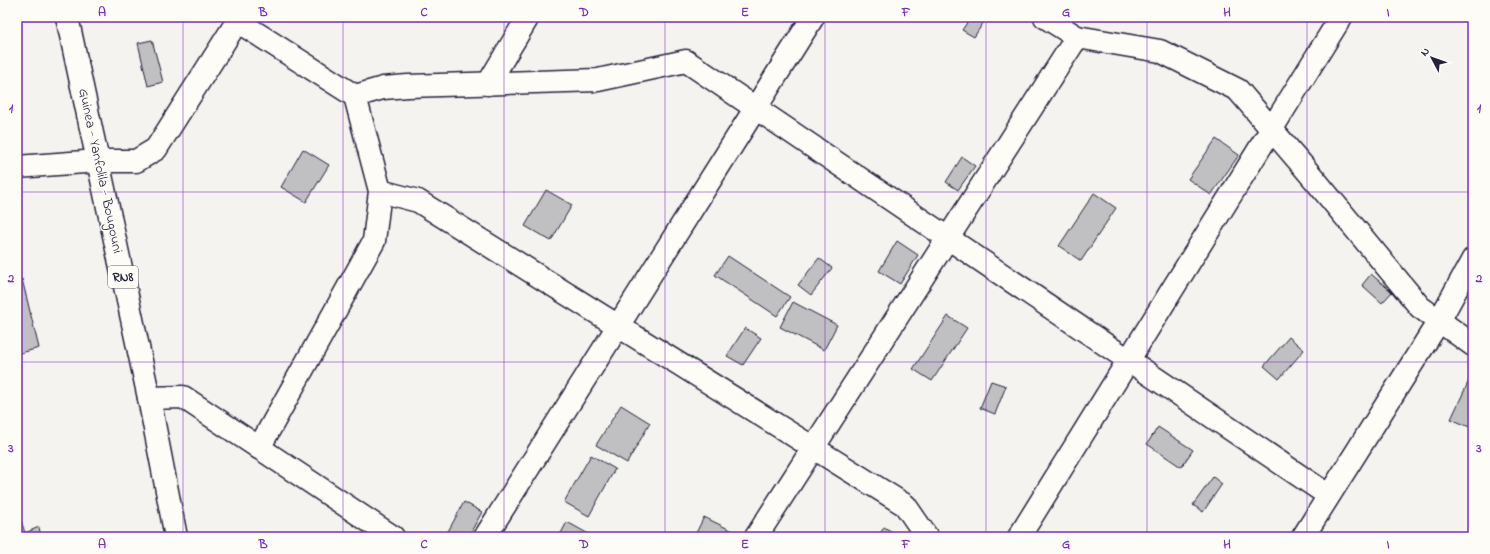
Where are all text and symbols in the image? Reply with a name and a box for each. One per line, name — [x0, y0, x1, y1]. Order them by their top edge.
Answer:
text: A — [98, 3, 106, 22]
text: B — [258, 3, 268, 22]
text: C — [420, 3, 428, 22]
text: D — [578, 3, 589, 22]
text: E — [741, 3, 749, 22]
text: F — [901, 3, 911, 22]
text: G — [1062, 3, 1070, 22]
text: H — [1223, 3, 1231, 22]
text: I — [1386, 3, 1390, 22]
north arrow — [1412, 38, 1452, 78]
text: N — [1417, 44, 1434, 60]
street label: Guinea - Yanfolila - Bougouni — [71, 86, 128, 256]
text: 1 — [9, 99, 14, 118]
text: 1 — [1477, 99, 1482, 118]
road number: RN8 — [108, 266, 138, 288]
text: 2 — [7, 269, 15, 288]
text: 2 — [1475, 269, 1483, 288]
text: 3 — [7, 439, 14, 458]
text: 3 — [1475, 439, 1482, 458]
text: A — [98, 535, 106, 554]
text: B — [258, 535, 268, 554]
text: C — [420, 535, 428, 554]
text: D — [578, 535, 589, 554]
text: E — [741, 535, 749, 554]
text: F — [901, 535, 911, 554]
text: G — [1062, 535, 1070, 554]
text: H — [1223, 535, 1231, 554]
text: I — [1386, 535, 1390, 554]

